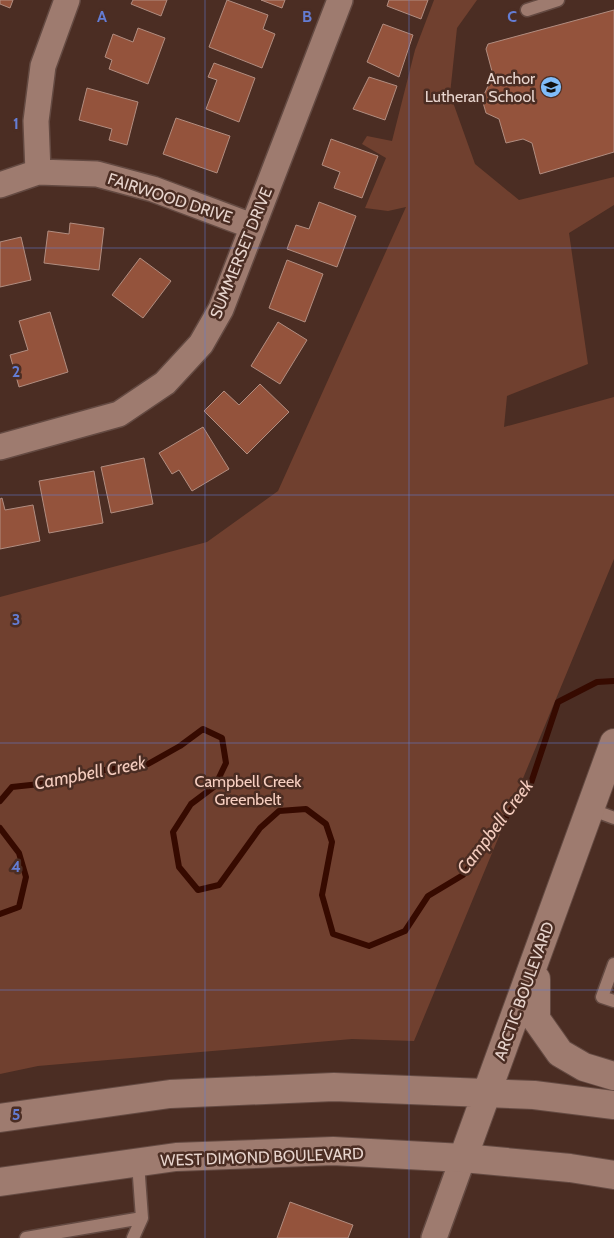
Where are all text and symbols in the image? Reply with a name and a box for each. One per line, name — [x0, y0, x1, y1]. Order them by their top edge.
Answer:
text: A — [97, 7, 107, 26]
text: B — [302, 7, 312, 26]
text: C — [507, 7, 517, 26]
place label: Anchor Lutheran School — [425, 69, 536, 106]
school or university icon: Anchor Lutheran School — [539, 75, 563, 99]
text: 1 — [13, 114, 19, 133]
street label: FAIRWOOD DRIVE — [105, 169, 235, 227]
street label: SUMMERSET DRIVE — [206, 185, 276, 321]
text: 2 — [12, 362, 20, 381]
text: 3 — [12, 610, 20, 629]
water label: Campbell Creek — [32, 751, 149, 795]
park label: Campbell Creek Greenbelt — [195, 772, 302, 809]
water label: Campbell Creek — [452, 774, 539, 879]
text: 4 — [11, 857, 21, 876]
street label: ARCTIC BOULEVARD — [490, 919, 558, 1063]
text: 5 — [12, 1105, 20, 1124]
street label: WEST DIMOND BOULEVARD — [160, 1144, 364, 1170]

